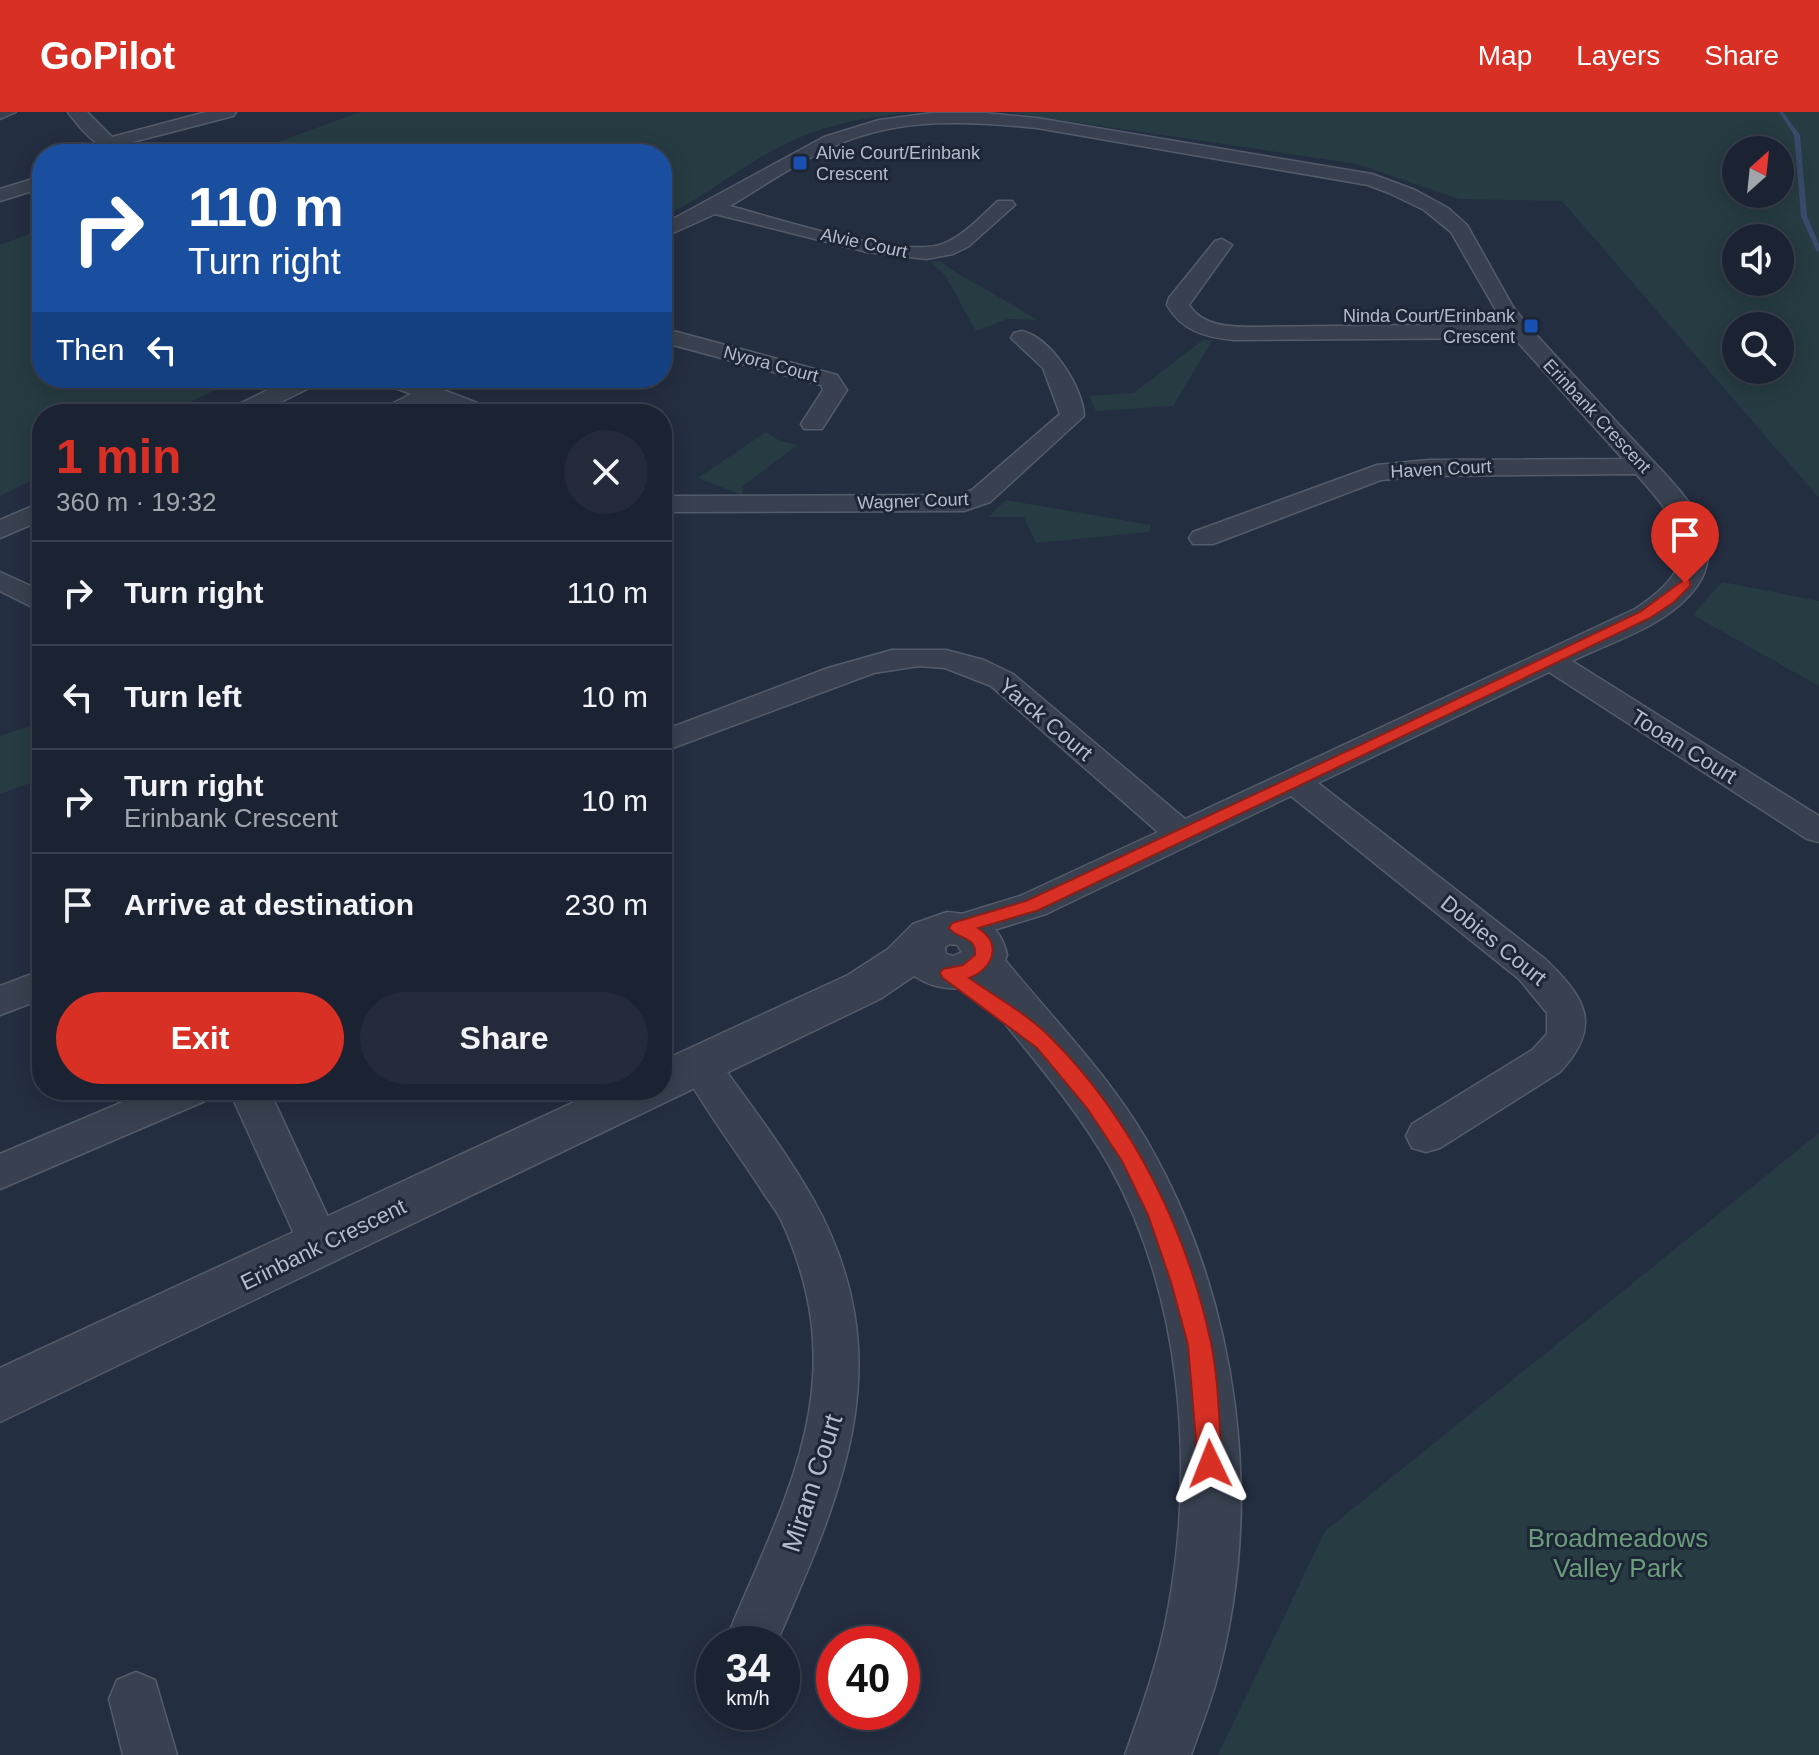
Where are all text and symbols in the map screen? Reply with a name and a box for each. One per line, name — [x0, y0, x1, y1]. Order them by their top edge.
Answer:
text: GoPilot — [40, 35, 175, 77]
text: Map — [1478, 40, 1532, 71]
text: Layers — [1576, 40, 1660, 71]
text: Share — [1704, 40, 1779, 71]
north arrow — [1722, 136, 1794, 208]
map controls — [1722, 136, 1794, 384]
place label: Alvie Court/Erinbank Crescent — [816, 143, 981, 184]
marker: Alvie Court/Erinbank Crescent — [791, 154, 809, 172]
text: 110 m — [188, 175, 344, 238]
icon: right — [56, 176, 160, 280]
street label: Alvie Court — [819, 224, 909, 262]
button: sound — [1722, 224, 1794, 296]
text: Turn right — [188, 241, 341, 282]
place label: Ninda Court/Erinbank Crescent — [1343, 306, 1516, 347]
button: search — [1722, 312, 1794, 384]
marker: Ninda Court/Erinbank Crescent — [1522, 317, 1540, 335]
icon: left — [140, 328, 184, 372]
text: Then — [56, 333, 124, 366]
street label: Nyora Court — [722, 342, 820, 386]
street label: Erinbank Crescent — [1539, 355, 1655, 477]
text: 1 min — [56, 430, 181, 483]
button: close — [564, 430, 648, 514]
street label: Haven Court — [1390, 456, 1492, 482]
text: 360 m · 19:32 — [56, 487, 216, 517]
street label: Wagner Court — [857, 489, 969, 513]
pin — [1651, 501, 1719, 583]
icon: arrive — [1663, 513, 1707, 557]
icon: right — [56, 571, 100, 615]
text: Turn right — [124, 576, 263, 609]
text: 110 m — [567, 576, 648, 609]
street label: Yarck Court — [994, 673, 1098, 766]
icon: left — [56, 675, 100, 719]
text: Turn left — [124, 680, 242, 713]
text: 10 m — [581, 680, 648, 713]
street label: Tooan Court — [1626, 704, 1741, 789]
text: Turn right — [124, 769, 263, 802]
icon: right — [56, 779, 100, 823]
text: 10 m — [581, 784, 648, 817]
text: Erinbank Crescent — [124, 803, 338, 833]
icon: arrive — [56, 883, 100, 927]
text: Arrive at destination — [124, 888, 414, 921]
text: 230 m — [565, 888, 648, 921]
street label: Dobies Court — [1436, 890, 1551, 991]
button: Exit — [56, 992, 344, 1084]
button: Share — [360, 992, 648, 1084]
street label: Erinbank Crescent — [236, 1194, 410, 1295]
street label: Miram Court — [776, 1410, 849, 1556]
position arrow — [1168, 1422, 1252, 1506]
park label: Broadmeadows Valley Park — [1528, 1523, 1708, 1583]
speed limit sign: 40 — [816, 1626, 920, 1730]
text: 34 — [726, 1646, 770, 1690]
text: km/h — [726, 1687, 770, 1709]

